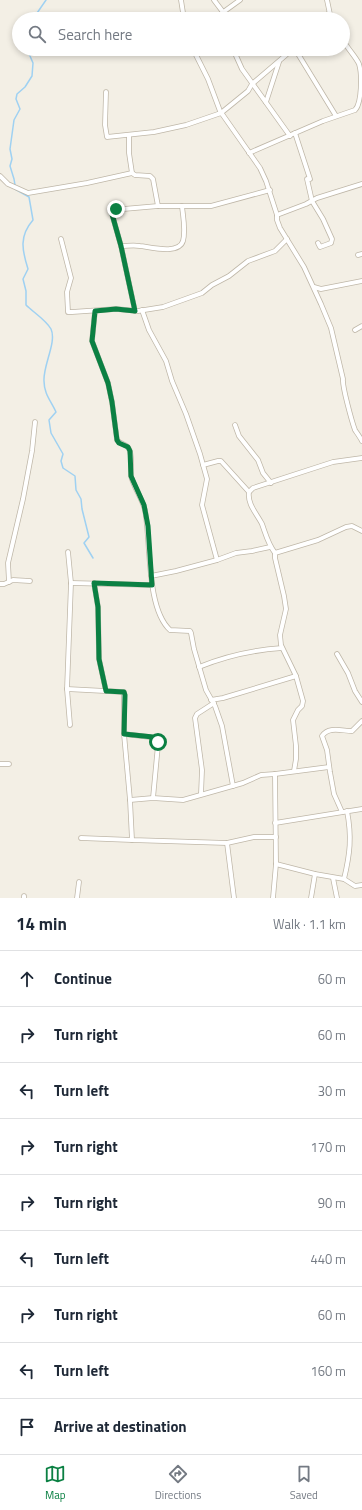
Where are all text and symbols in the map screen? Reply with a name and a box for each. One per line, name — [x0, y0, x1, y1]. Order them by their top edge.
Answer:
search box — [12, 12, 350, 56]
icon: search — [26, 23, 48, 45]
text: Search here — [58, 23, 132, 46]
route end — [107, 200, 125, 218]
route start — [149, 733, 167, 751]
text: 14 min — [16, 911, 67, 937]
text: Walk · 1.1 km — [273, 914, 346, 934]
text: Continue — [54, 967, 112, 990]
icon: ahead — [16, 968, 38, 990]
text: 60 m — [318, 969, 346, 989]
text: Turn right — [54, 1023, 118, 1046]
icon: right — [16, 1024, 38, 1046]
text: 60 m — [318, 1025, 346, 1045]
text: Turn left — [54, 1079, 109, 1102]
icon: left — [16, 1080, 38, 1102]
text: 30 m — [318, 1081, 346, 1101]
text: Turn right — [54, 1135, 118, 1158]
icon: right — [16, 1136, 38, 1158]
text: 170 m — [310, 1137, 346, 1157]
text: Turn right — [54, 1191, 118, 1214]
icon: right — [16, 1192, 38, 1214]
text: 90 m — [318, 1193, 346, 1213]
text: Turn left — [54, 1247, 109, 1270]
icon: left — [16, 1248, 38, 1270]
text: 440 m — [310, 1249, 346, 1269]
text: Turn right — [54, 1303, 118, 1326]
icon: right — [16, 1304, 38, 1326]
text: 60 m — [318, 1305, 346, 1325]
text: Turn left — [54, 1359, 109, 1382]
icon: left — [16, 1360, 38, 1382]
text: 160 m — [310, 1361, 346, 1381]
text: Arrive at destination — [54, 1415, 187, 1438]
icon: arrive — [16, 1416, 38, 1438]
tab: Map — [44, 1463, 66, 1503]
tab: Directions — [155, 1463, 201, 1503]
tab: Saved — [290, 1463, 318, 1503]

